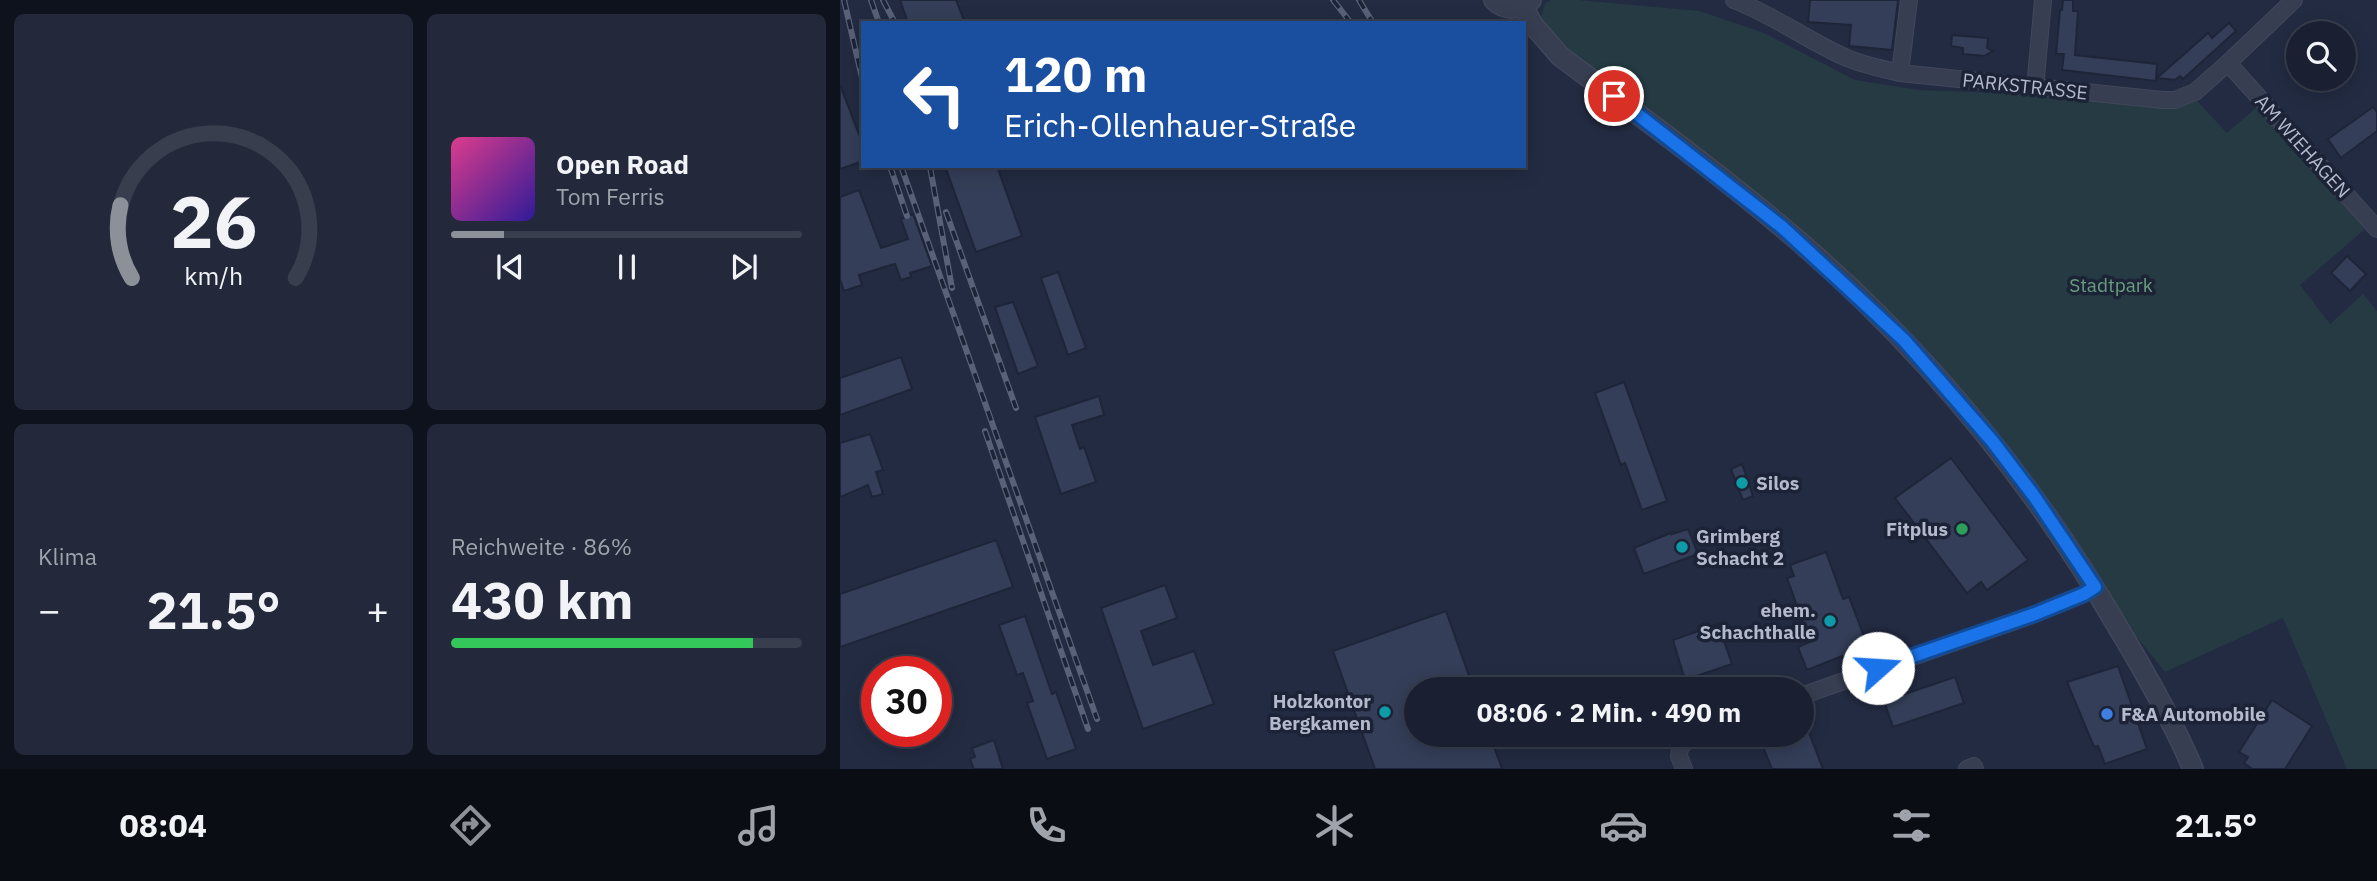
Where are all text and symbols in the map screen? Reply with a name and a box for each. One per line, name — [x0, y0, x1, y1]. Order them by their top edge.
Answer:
map controls — [2286, 21, 2356, 91]
button: search — [2286, 21, 2356, 91]
text: 120 m — [1004, 42, 1148, 105]
icon: left — [889, 49, 980, 140]
pin — [1584, 66, 1644, 126]
street label: PARKSTRASSE — [1961, 67, 2089, 105]
icon: arrive — [1595, 77, 1633, 115]
street label: AM WIEHAGEN — [2250, 89, 2356, 203]
text: Erich-Ollenhauer-Straße — [1004, 104, 1356, 146]
text: Open Road — [556, 147, 689, 181]
text: 26 — [170, 173, 257, 268]
text: Tom Ferris — [556, 181, 665, 211]
icon: previous — [491, 248, 529, 286]
icon: pause — [608, 248, 646, 286]
icon: next — [725, 248, 763, 286]
text: km/h — [184, 259, 243, 292]
park label: Stadtpark — [2069, 273, 2153, 297]
place label: Silos — [1756, 471, 1799, 495]
marker: Silos — [1734, 475, 1750, 491]
place label: Fitplus — [1886, 517, 1948, 541]
marker: Fitplus — [1954, 521, 1970, 537]
place label: Grimberg Schacht 2 — [1696, 524, 1784, 570]
text: Reichweite · 86% — [451, 531, 632, 561]
marker: Grimberg Schacht 2 — [1674, 539, 1690, 555]
text: Klima — [38, 541, 97, 571]
text: 430 km — [451, 566, 633, 633]
text: 21.5° — [146, 576, 281, 643]
text: − — [38, 585, 61, 634]
text: + — [366, 585, 389, 634]
place label: ehem. Schachthalle — [1700, 598, 1816, 644]
marker: ehem. Schachthalle — [1822, 613, 1838, 629]
position arrow — [1841, 631, 1915, 705]
speed limit sign: 30 — [861, 656, 952, 747]
place label: Holzkontor Bergkamen — [1269, 689, 1371, 735]
text: 08:06 · 2 Min. · 490 m — [1477, 695, 1741, 729]
place label: F&A Automobile — [2121, 702, 2266, 726]
marker: Holzkontor Bergkamen — [1377, 704, 1393, 720]
marker: F&A Automobile — [2099, 706, 2115, 722]
icon: directions — [446, 801, 495, 850]
icon: music — [734, 801, 783, 850]
icon: phone — [1022, 801, 1071, 850]
icon: climate — [1310, 801, 1359, 850]
icon: car — [1599, 801, 1648, 850]
icon: filters — [1887, 801, 1936, 850]
text: 08:04 — [120, 804, 207, 846]
text: 21.5° — [2175, 804, 2257, 846]

